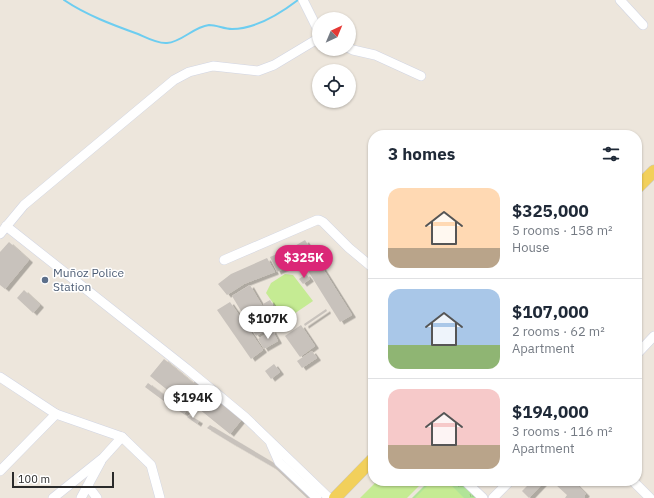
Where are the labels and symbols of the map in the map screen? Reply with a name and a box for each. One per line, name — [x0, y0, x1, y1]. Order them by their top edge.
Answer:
north arrow — [312, 12, 356, 56]
pin: $325K — [276, 245, 332, 279]
place label: Muñoz Police Station — [53, 265, 124, 294]
marker: Muñoz Police Station — [40, 275, 50, 285]
pin: $107K — [240, 306, 296, 340]
pin: $194K — [165, 385, 221, 419]
scale bar — [12, 470, 114, 489]

